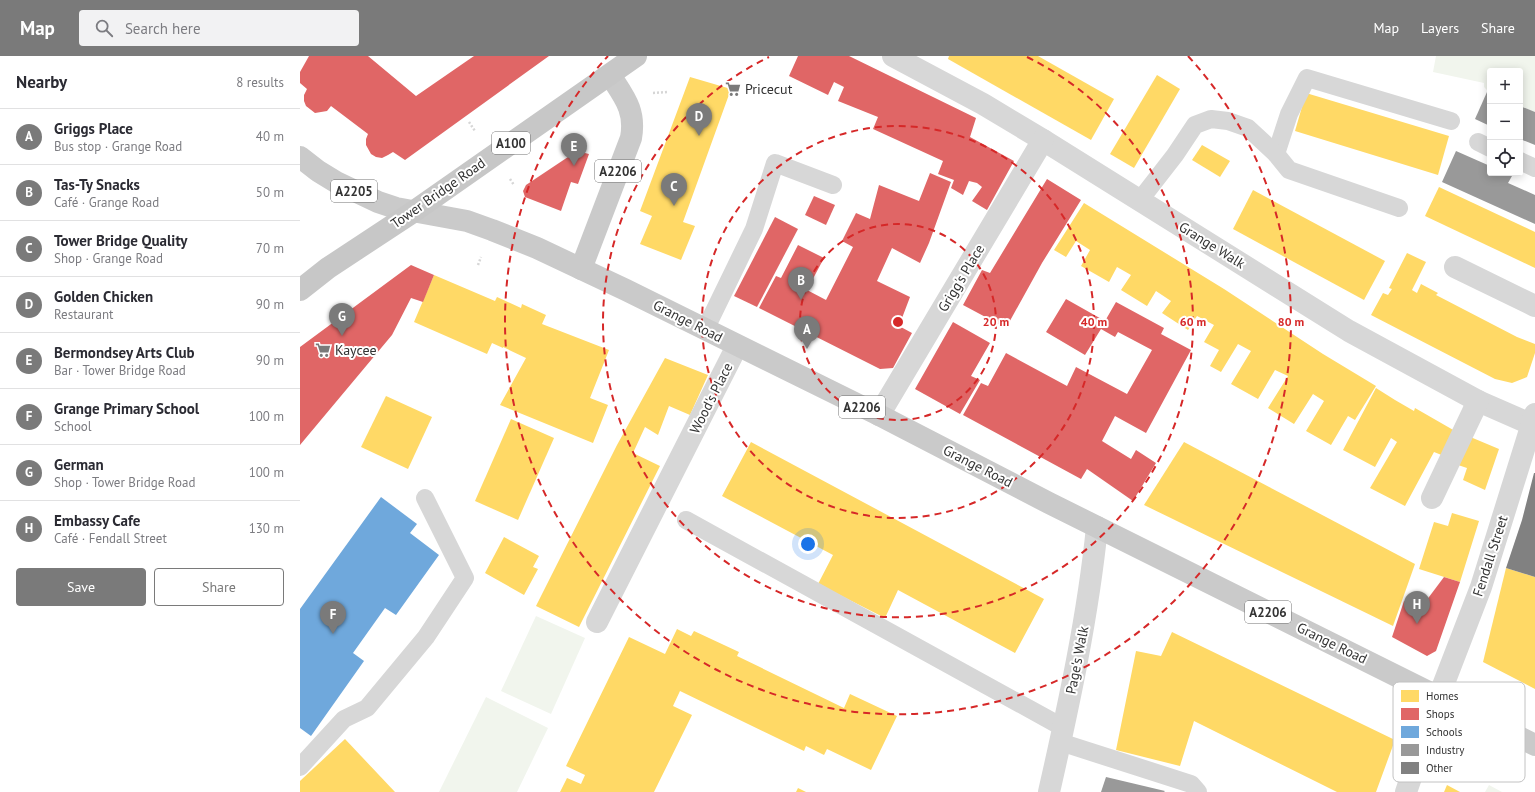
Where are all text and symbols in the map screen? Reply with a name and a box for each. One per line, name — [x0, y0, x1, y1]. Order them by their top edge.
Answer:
search box — [79, 10, 359, 46]
text: Map — [20, 16, 55, 40]
icon: search — [93, 17, 115, 39]
text: Search here — [125, 19, 201, 38]
text: Map — [1373, 19, 1399, 37]
text: Layers — [1421, 19, 1459, 37]
text: Share — [1481, 19, 1515, 37]
map controls — [1487, 68, 1523, 176]
button: + — [1487, 68, 1523, 104]
text: Nearby — [16, 71, 67, 93]
text: 8 results — [236, 74, 284, 91]
supermarket icon: Pricecut — [724, 80, 742, 98]
place label: Pricecut — [745, 80, 793, 98]
pin: D — [686, 103, 712, 136]
button: − — [1487, 104, 1523, 140]
text: Griggs Place — [54, 119, 133, 138]
text: A — [25, 128, 33, 145]
text: 40 m — [256, 128, 284, 145]
road number: A100 — [492, 132, 530, 154]
pin: E — [561, 133, 587, 166]
text: Bus stop · Grange Road — [54, 138, 182, 155]
button: locate — [1487, 140, 1523, 176]
street label: Tower Bridge Road — [387, 154, 489, 232]
road number: A2206 — [595, 160, 641, 182]
pin: C — [661, 173, 687, 206]
text: Tas-Ty Snacks — [54, 175, 140, 194]
road number: A2205 — [331, 180, 377, 202]
text: B — [25, 184, 33, 201]
text: 50 m — [256, 184, 284, 201]
text: Café · Grange Road — [54, 194, 159, 211]
street label: Grange Walk — [1176, 218, 1249, 273]
text: Tower Bridge Quality — [54, 231, 187, 250]
text: C — [25, 240, 33, 257]
text: 70 m — [256, 240, 284, 257]
street label: Grigg's Place — [934, 241, 988, 315]
text: Shop · Grange Road — [54, 250, 163, 267]
pin: B — [788, 267, 814, 300]
text: Golden Chicken — [54, 287, 153, 306]
text: D — [25, 296, 33, 313]
text: 90 m — [256, 296, 284, 313]
street label: Grange Road — [650, 296, 726, 346]
pin: G — [329, 303, 355, 336]
text: Restaurant — [54, 306, 113, 323]
text: 20 m — [983, 314, 1009, 329]
text: 40 m — [1081, 314, 1107, 329]
text: 60 m — [1180, 314, 1206, 329]
text: 80 m — [1278, 314, 1304, 329]
centre of rings — [891, 315, 905, 329]
pin: A — [794, 316, 820, 349]
supermarket icon: Kaycee — [314, 341, 332, 359]
place label: Kaycee — [335, 341, 377, 359]
text: Bermondsey Arts Club — [54, 343, 195, 362]
text: E — [26, 352, 32, 369]
text: 90 m — [256, 352, 284, 369]
street label: Wood's Place — [685, 359, 737, 437]
text: Bar · Tower Bridge Road — [54, 362, 186, 379]
road number: A2206 — [839, 396, 885, 418]
text: Grange Primary School — [54, 399, 199, 418]
text: F — [26, 408, 32, 425]
text: 100 m — [249, 408, 284, 425]
text: School — [54, 418, 92, 435]
street label: Grange Road — [940, 441, 1016, 491]
text: German — [54, 455, 104, 474]
text: G — [25, 464, 33, 481]
text: 100 m — [249, 464, 284, 481]
text: Shop · Tower Bridge Road — [54, 474, 195, 491]
text: Embassy Cafe — [54, 511, 140, 530]
street label: Fendall Street — [1468, 513, 1512, 599]
text: H — [25, 520, 33, 537]
text: 130 m — [249, 520, 284, 537]
text: Café · Fendall Street — [54, 530, 167, 547]
your location — [798, 534, 818, 554]
button: Save — [16, 568, 146, 606]
button: Share — [154, 568, 284, 606]
pin: H — [1404, 591, 1430, 624]
pin: F — [320, 601, 346, 634]
road number: A2206 — [1245, 601, 1291, 623]
street label: Grange Road — [1294, 618, 1370, 668]
street label: Page's Walk — [1062, 624, 1092, 696]
legend — [1393, 682, 1525, 782]
text: Homes — [1426, 689, 1459, 703]
text: Shops — [1426, 707, 1455, 721]
text: Schools — [1426, 725, 1463, 739]
text: Industry — [1426, 743, 1465, 757]
text: Other — [1426, 761, 1453, 775]

